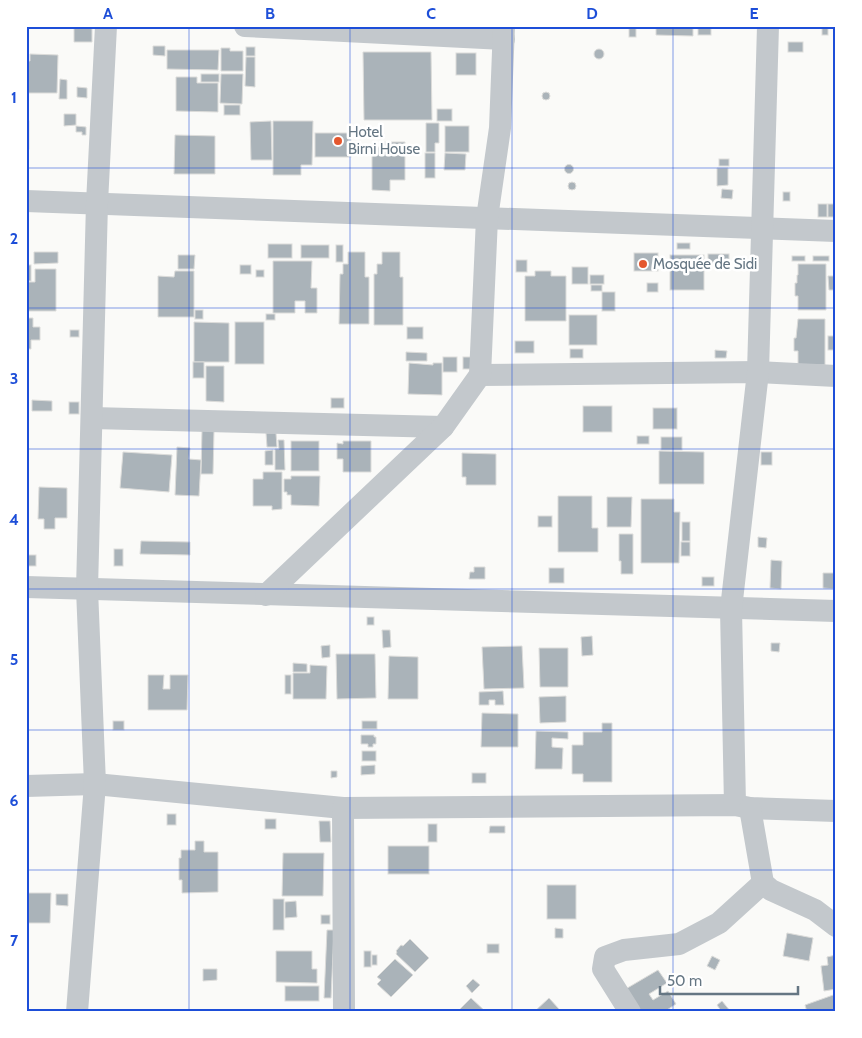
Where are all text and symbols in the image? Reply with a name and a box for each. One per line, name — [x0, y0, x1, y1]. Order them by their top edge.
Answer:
text: A — [103, 4, 113, 23]
text: B — [265, 4, 275, 23]
text: C — [426, 4, 436, 23]
text: D — [586, 4, 598, 23]
text: E — [749, 4, 759, 23]
text: 1 — [11, 88, 17, 107]
place label: Hotel Birni House — [348, 123, 420, 158]
marker: Hotel Birni House — [332, 135, 344, 147]
text: 2 — [10, 229, 18, 248]
place label: Mosquée de Sidi — [653, 255, 757, 273]
marker: Mosquée de Sidi — [637, 258, 649, 270]
text: 3 — [10, 369, 18, 388]
text: 4 — [9, 510, 19, 529]
text: 5 — [10, 650, 18, 669]
text: 6 — [10, 791, 19, 810]
text: 7 — [10, 931, 19, 950]
scale bar — [660, 963, 797, 995]
text: 50 m — [667, 972, 702, 990]

